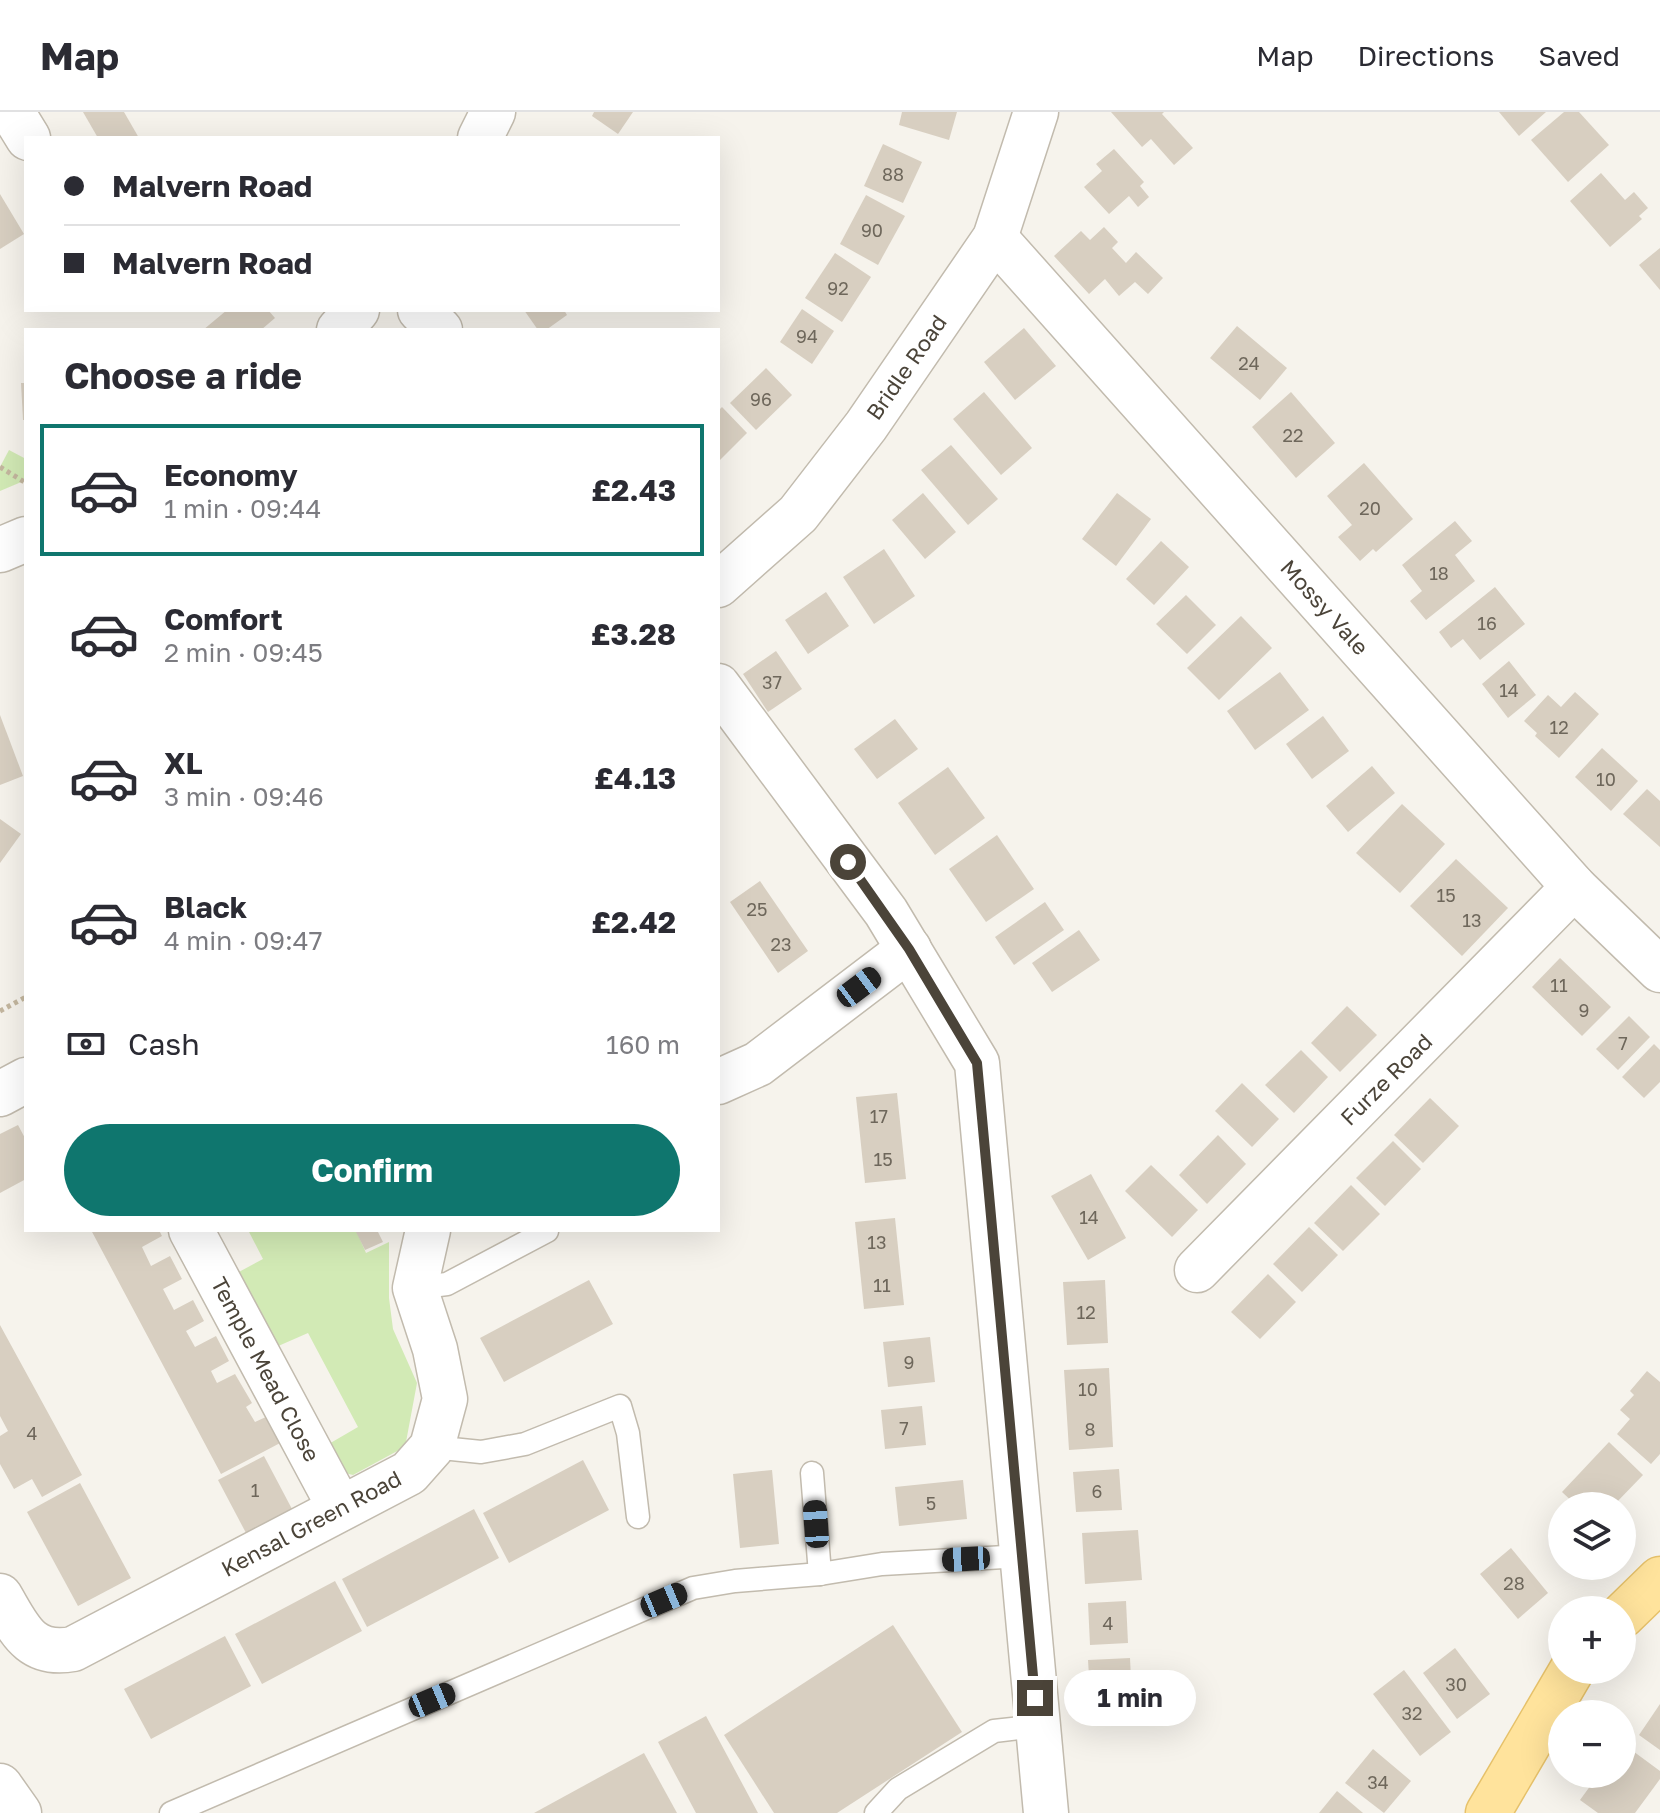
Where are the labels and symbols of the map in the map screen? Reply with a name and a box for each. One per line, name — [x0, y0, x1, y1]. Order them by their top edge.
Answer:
house number: 88 — [882, 163, 904, 185]
house number: 90 — [861, 219, 883, 241]
house number: 92 — [827, 277, 849, 299]
street label: Bridle Road — [860, 309, 952, 425]
house number: 94 — [796, 325, 818, 347]
house number: 24 — [1238, 352, 1260, 374]
house number: 96 — [750, 388, 772, 410]
house number: 22 — [1283, 424, 1303, 446]
house number: 20 — [1359, 497, 1381, 519]
street label: Mossy Vale — [1275, 554, 1375, 660]
house number: 18 — [1429, 562, 1449, 584]
house number: 16 — [1477, 612, 1497, 634]
house number: 37 — [762, 671, 782, 693]
house number: 14 — [1499, 679, 1519, 701]
house number: 12 — [1549, 716, 1569, 738]
house number: 10 — [1596, 768, 1616, 790]
route start — [830, 844, 866, 880]
house number: 15 — [1436, 884, 1456, 906]
house number: 25 — [747, 898, 767, 920]
house number: 13 — [1462, 909, 1482, 931]
house number: 23 — [771, 933, 791, 955]
car — [833, 963, 885, 1011]
house number: 11 — [1550, 974, 1568, 996]
house number: 9 — [1579, 999, 1589, 1021]
street label: Furze Road — [1335, 1028, 1437, 1130]
house number: 7 — [1618, 1032, 1628, 1054]
house number: 17 — [870, 1105, 888, 1127]
house number: 15 — [873, 1148, 893, 1170]
house number: 14 — [1079, 1206, 1099, 1228]
house number: 13 — [867, 1231, 887, 1253]
street label: Temple Mead Close — [206, 1272, 326, 1466]
house number: 11 — [873, 1274, 891, 1296]
house number: 12 — [1076, 1301, 1096, 1323]
house number: 9 — [904, 1351, 914, 1373]
house number: 10 — [1078, 1378, 1098, 1400]
house number: 7 — [899, 1417, 909, 1439]
house number: 8 — [1085, 1418, 1095, 1440]
house number: 4 — [27, 1422, 38, 1444]
street label: Kensal Green Road — [216, 1464, 406, 1582]
house number: 1 — [251, 1479, 260, 1501]
house number: 6 — [1092, 1480, 1102, 1502]
house number: 5 — [926, 1492, 936, 1514]
car — [802, 1499, 830, 1549]
car — [941, 1546, 991, 1572]
house number: 28 — [1503, 1572, 1525, 1594]
car — [637, 1580, 691, 1620]
house number: 4 — [1103, 1612, 1114, 1634]
callout: 1 min — [1063, 1670, 1195, 1726]
house number: 30 — [1445, 1673, 1467, 1695]
car — [405, 1680, 459, 1720]
route end — [1017, 1680, 1053, 1716]
house number: 32 — [1402, 1702, 1422, 1724]
house number: 34 — [1367, 1771, 1389, 1793]

